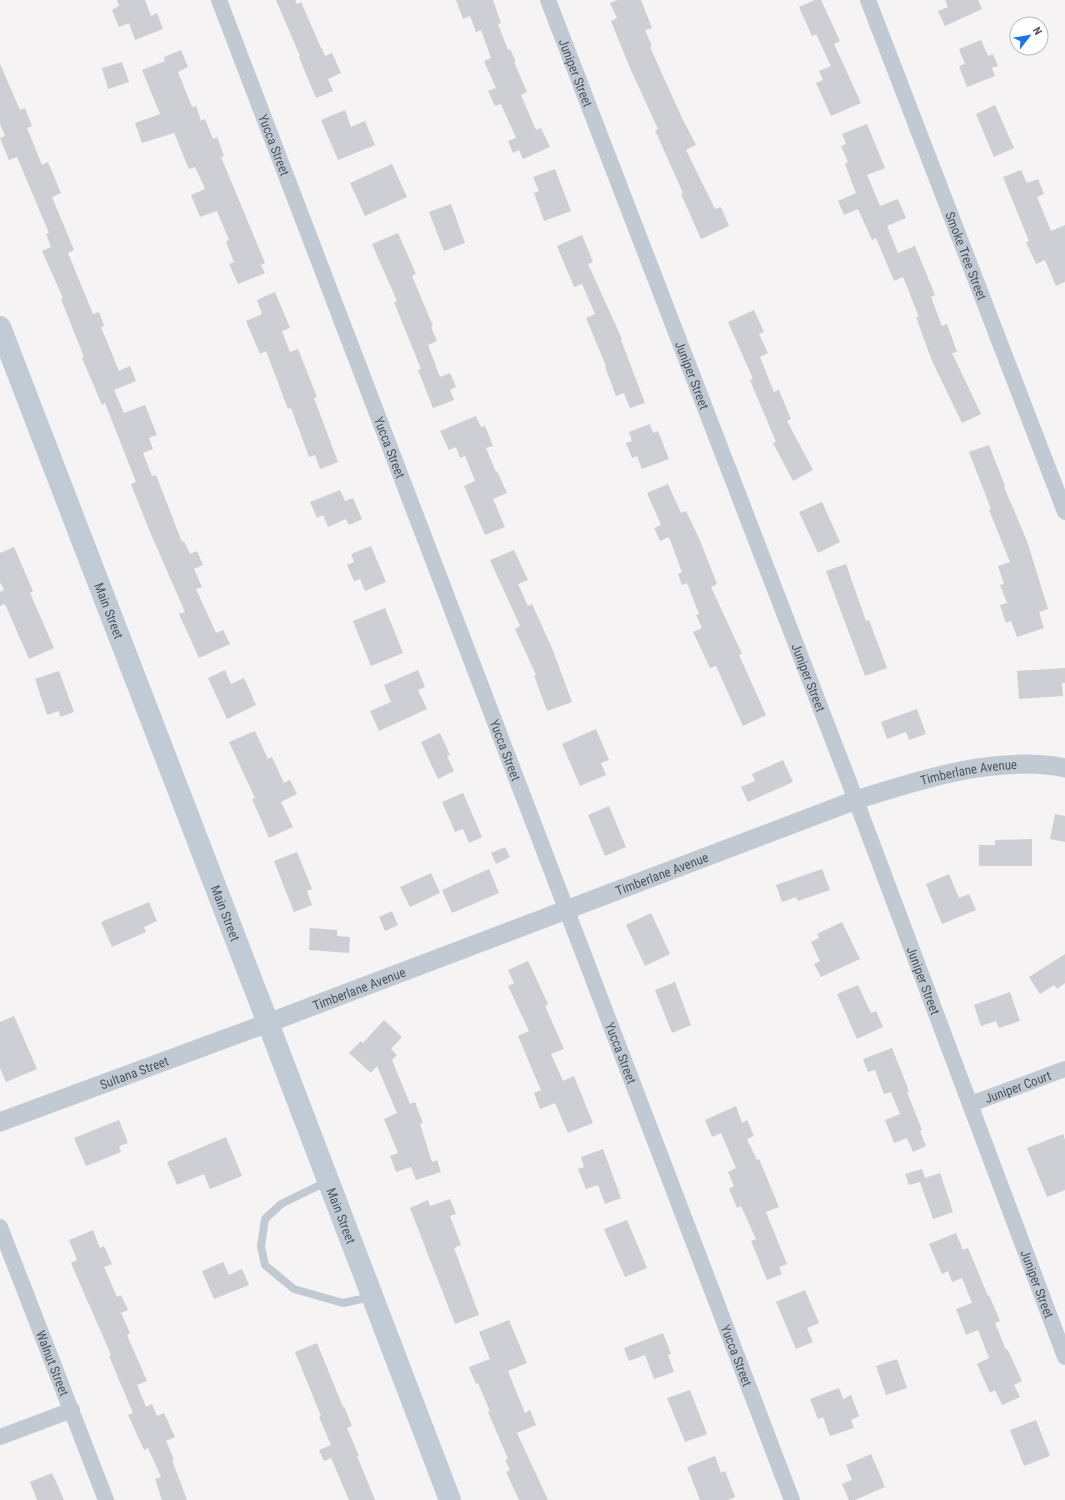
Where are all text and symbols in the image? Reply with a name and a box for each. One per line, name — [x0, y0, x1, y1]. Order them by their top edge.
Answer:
north arrow — [1009, 16, 1049, 56]
text: N — [1030, 25, 1045, 38]
street label: Juniper Street — [556, 37, 596, 109]
street label: Yucca Street — [256, 112, 293, 178]
street label: Smoke Tree Street — [943, 209, 990, 302]
street label: Juniper Street — [673, 339, 712, 412]
street label: Yucca Street — [371, 415, 409, 480]
street label: Main Street — [92, 581, 127, 641]
street label: Juniper Street — [789, 641, 829, 714]
street label: Yucca Street — [487, 717, 524, 783]
street label: Timberlane Avenue — [919, 757, 1017, 788]
street label: Timberlane Avenue — [613, 849, 710, 898]
street label: Main Street — [208, 883, 243, 943]
street label: Juniper Street — [904, 944, 943, 1017]
street label: Timberlane Avenue — [310, 964, 407, 1013]
street label: Yucca Street — [603, 1020, 640, 1086]
street label: Sultana Street — [98, 1053, 171, 1092]
street label: Juniper Court — [983, 1067, 1053, 1106]
street label: Main Street — [324, 1185, 359, 1246]
street label: Juniper Street — [1018, 1248, 1057, 1320]
street label: Yucca Street — [718, 1323, 755, 1388]
street label: Walnut Street — [33, 1328, 72, 1398]

